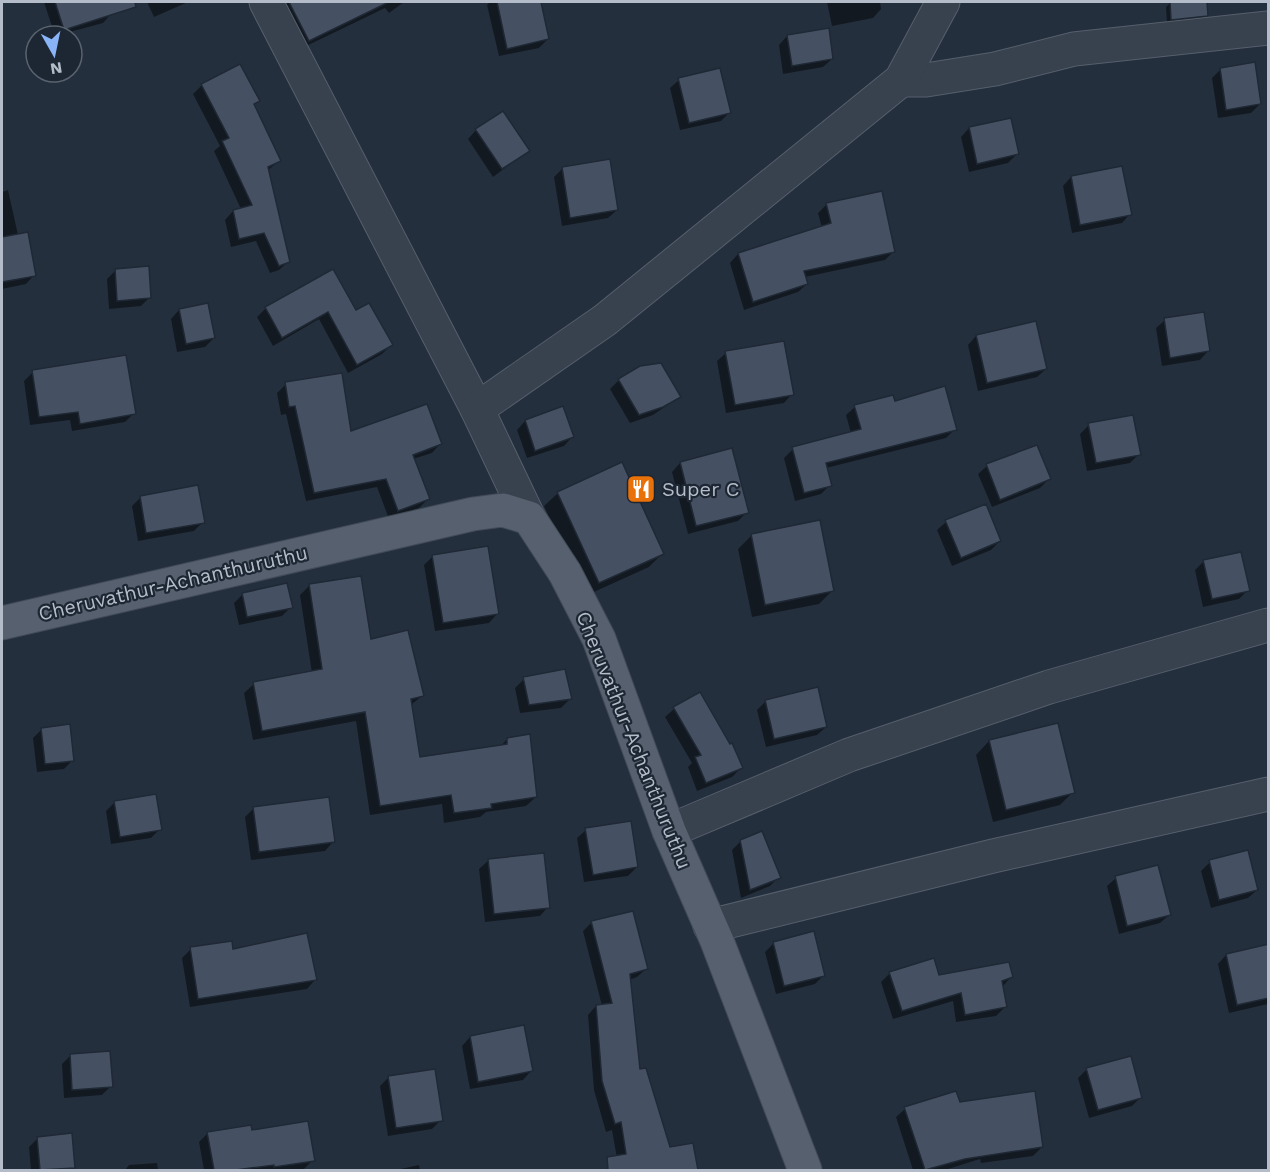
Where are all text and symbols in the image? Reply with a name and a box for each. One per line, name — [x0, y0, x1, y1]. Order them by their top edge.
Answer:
north arrow — [24, 24, 84, 84]
text: N — [49, 58, 64, 79]
restaurant icon: Super C — [625, 473, 657, 505]
place label: Super C — [662, 477, 739, 501]
street label: Cheruvathur-Achanthuruthu — [36, 540, 310, 626]
street label: Cheruvathur-Achanthuruthu — [571, 608, 697, 872]

